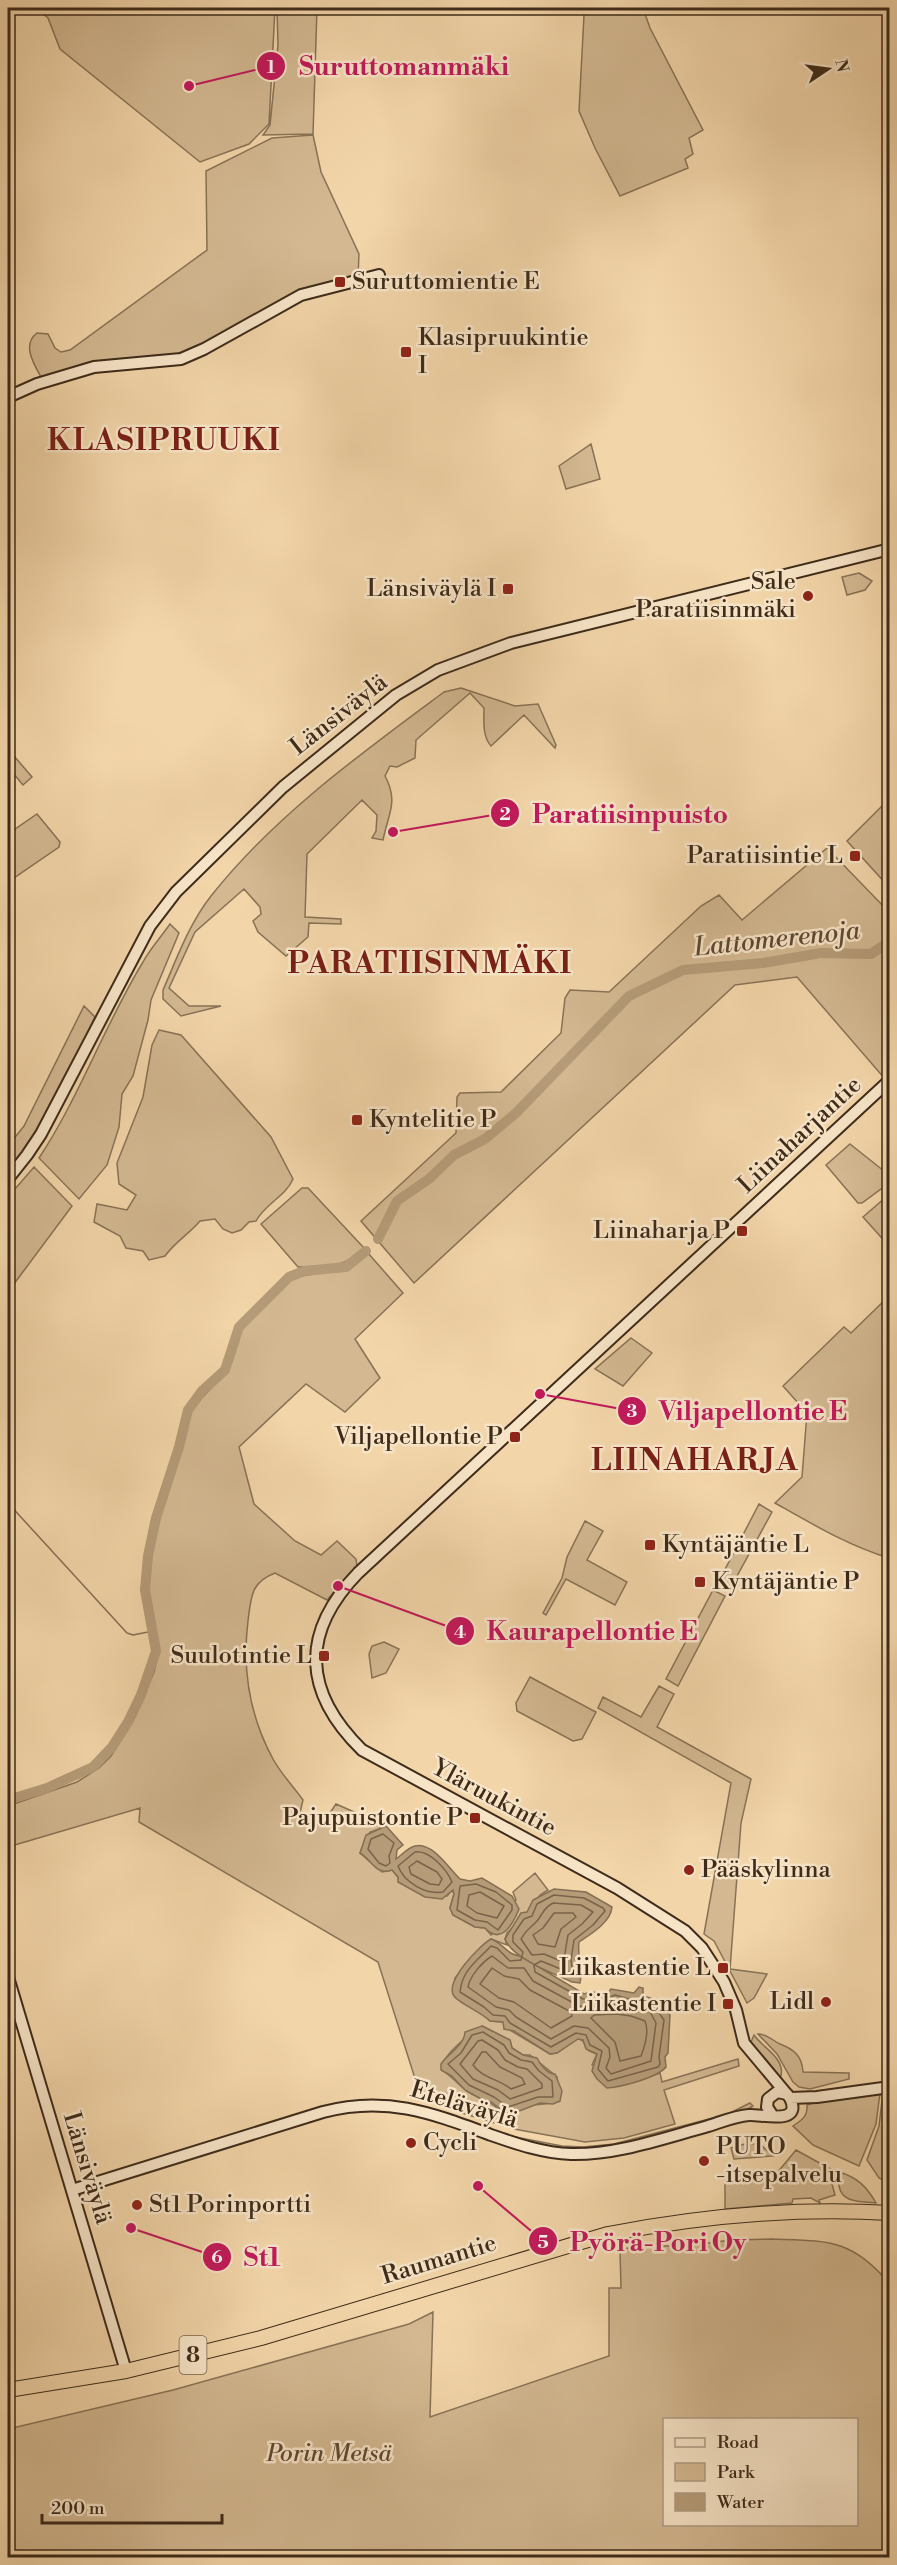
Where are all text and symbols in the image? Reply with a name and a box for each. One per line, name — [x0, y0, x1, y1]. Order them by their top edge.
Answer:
north arrow — [798, 39, 858, 99]
callout: Suruttomanmäki — [256, 44, 521, 88]
text: Suruttomanmäki — [299, 51, 509, 83]
text: 1 — [267, 56, 276, 79]
text: N — [830, 57, 853, 75]
place label: Suruttomientie E — [352, 267, 540, 297]
marker: Suruttomientie E — [333, 275, 347, 289]
place label: Klasipruukintie I — [418, 323, 589, 381]
marker: Klasipruukintie I — [399, 345, 413, 359]
district label: KLASIPRUUKI — [47, 422, 281, 460]
place label: Sale Paratiisinmäki — [636, 567, 796, 625]
place label: Länsiväylä I — [366, 574, 496, 604]
marker: Länsiväylä I — [501, 582, 515, 596]
marker: Sale Paratiisinmäki — [801, 589, 815, 603]
street label: Länsiväylä — [284, 667, 394, 762]
callout: Paratiisinpuisto — [490, 791, 740, 835]
text: Paratiisinpuisto — [532, 799, 728, 831]
text: 2 — [499, 803, 511, 826]
place label: Paratiisintie L — [687, 841, 843, 871]
marker: Paratiisintie L — [848, 849, 862, 863]
water label: Lattomerenoja — [692, 914, 862, 964]
district label: PARATIISINMÄKI — [287, 943, 573, 983]
street label: Liinaharjantie — [732, 1070, 868, 1200]
place label: Kyntelitie P — [369, 1105, 496, 1135]
marker: Kyntelitie P — [350, 1113, 364, 1127]
place label: Liinaharja P — [593, 1216, 730, 1246]
marker: Liinaharja P — [735, 1224, 749, 1238]
callout: Viljapellontie E — [617, 1389, 859, 1433]
text: Viljapellontie E — [658, 1396, 847, 1428]
text: 3 — [627, 1400, 638, 1423]
place label: Viljapellontie P — [333, 1422, 503, 1452]
marker: Viljapellontie P — [508, 1430, 522, 1444]
district label: LIINAHARJA — [591, 1442, 799, 1480]
place label: Kyntäjäntie L — [662, 1530, 809, 1560]
marker: Kyntäjäntie L — [643, 1538, 657, 1552]
place label: Kyntäjäntie P — [712, 1567, 860, 1597]
marker: Kyntäjäntie P — [693, 1575, 707, 1589]
callout: Kaurapellontie E — [445, 1609, 710, 1653]
text: Kaurapellontie E — [486, 1616, 698, 1648]
text: 4 — [454, 1621, 466, 1644]
place label: Suulotintie L — [170, 1641, 312, 1671]
marker: Suulotintie L — [317, 1649, 331, 1663]
street label: Yläruukintie — [425, 1752, 561, 1843]
place label: Pajupuistontie P — [282, 1803, 463, 1833]
marker: Pajupuistontie P — [468, 1811, 482, 1825]
place label: Pääskylinna — [701, 1855, 832, 1885]
marker: Pääskylinna — [682, 1863, 696, 1877]
place label: Liikastentie L — [559, 1953, 711, 1983]
marker: Liikastentie L — [716, 1961, 730, 1975]
place label: Lidl — [769, 1987, 814, 2017]
place label: Liikastentie I — [571, 1989, 716, 2019]
marker: Lidl — [819, 1995, 833, 2009]
marker: Liikastentie I — [721, 1997, 735, 2011]
street label: Eteläväylä — [407, 2074, 522, 2136]
street label: Länsiväylä — [56, 2108, 118, 2228]
place label: Cycli — [423, 2128, 477, 2158]
place label: PUTO -itsepalvelu — [716, 2132, 842, 2190]
marker: Cycli — [404, 2136, 418, 2150]
marker: PUTO -itsepalvelu — [697, 2154, 711, 2168]
place label: St1 Porinportti — [149, 2190, 311, 2220]
marker: St1 Porinportti — [130, 2198, 144, 2212]
callout: Pyörä-Pori Oy — [528, 2219, 759, 2263]
text: Pyörä-Pori Oy — [570, 2227, 747, 2259]
street label: Raumantie — [378, 2228, 500, 2292]
text: 5 — [537, 2231, 549, 2254]
callout: St1 — [202, 2235, 293, 2279]
text: St1 — [244, 2242, 281, 2274]
text: 6 — [211, 2246, 223, 2269]
road number: 8 — [180, 2336, 206, 2374]
legend — [663, 2418, 858, 2526]
text: Road — [717, 2431, 760, 2454]
park label: Porin Metsä — [266, 2439, 392, 2469]
text: Park — [717, 2461, 756, 2484]
scale bar — [42, 2487, 222, 2525]
text: Water — [716, 2491, 765, 2514]
text: 200 m — [51, 2497, 105, 2520]

